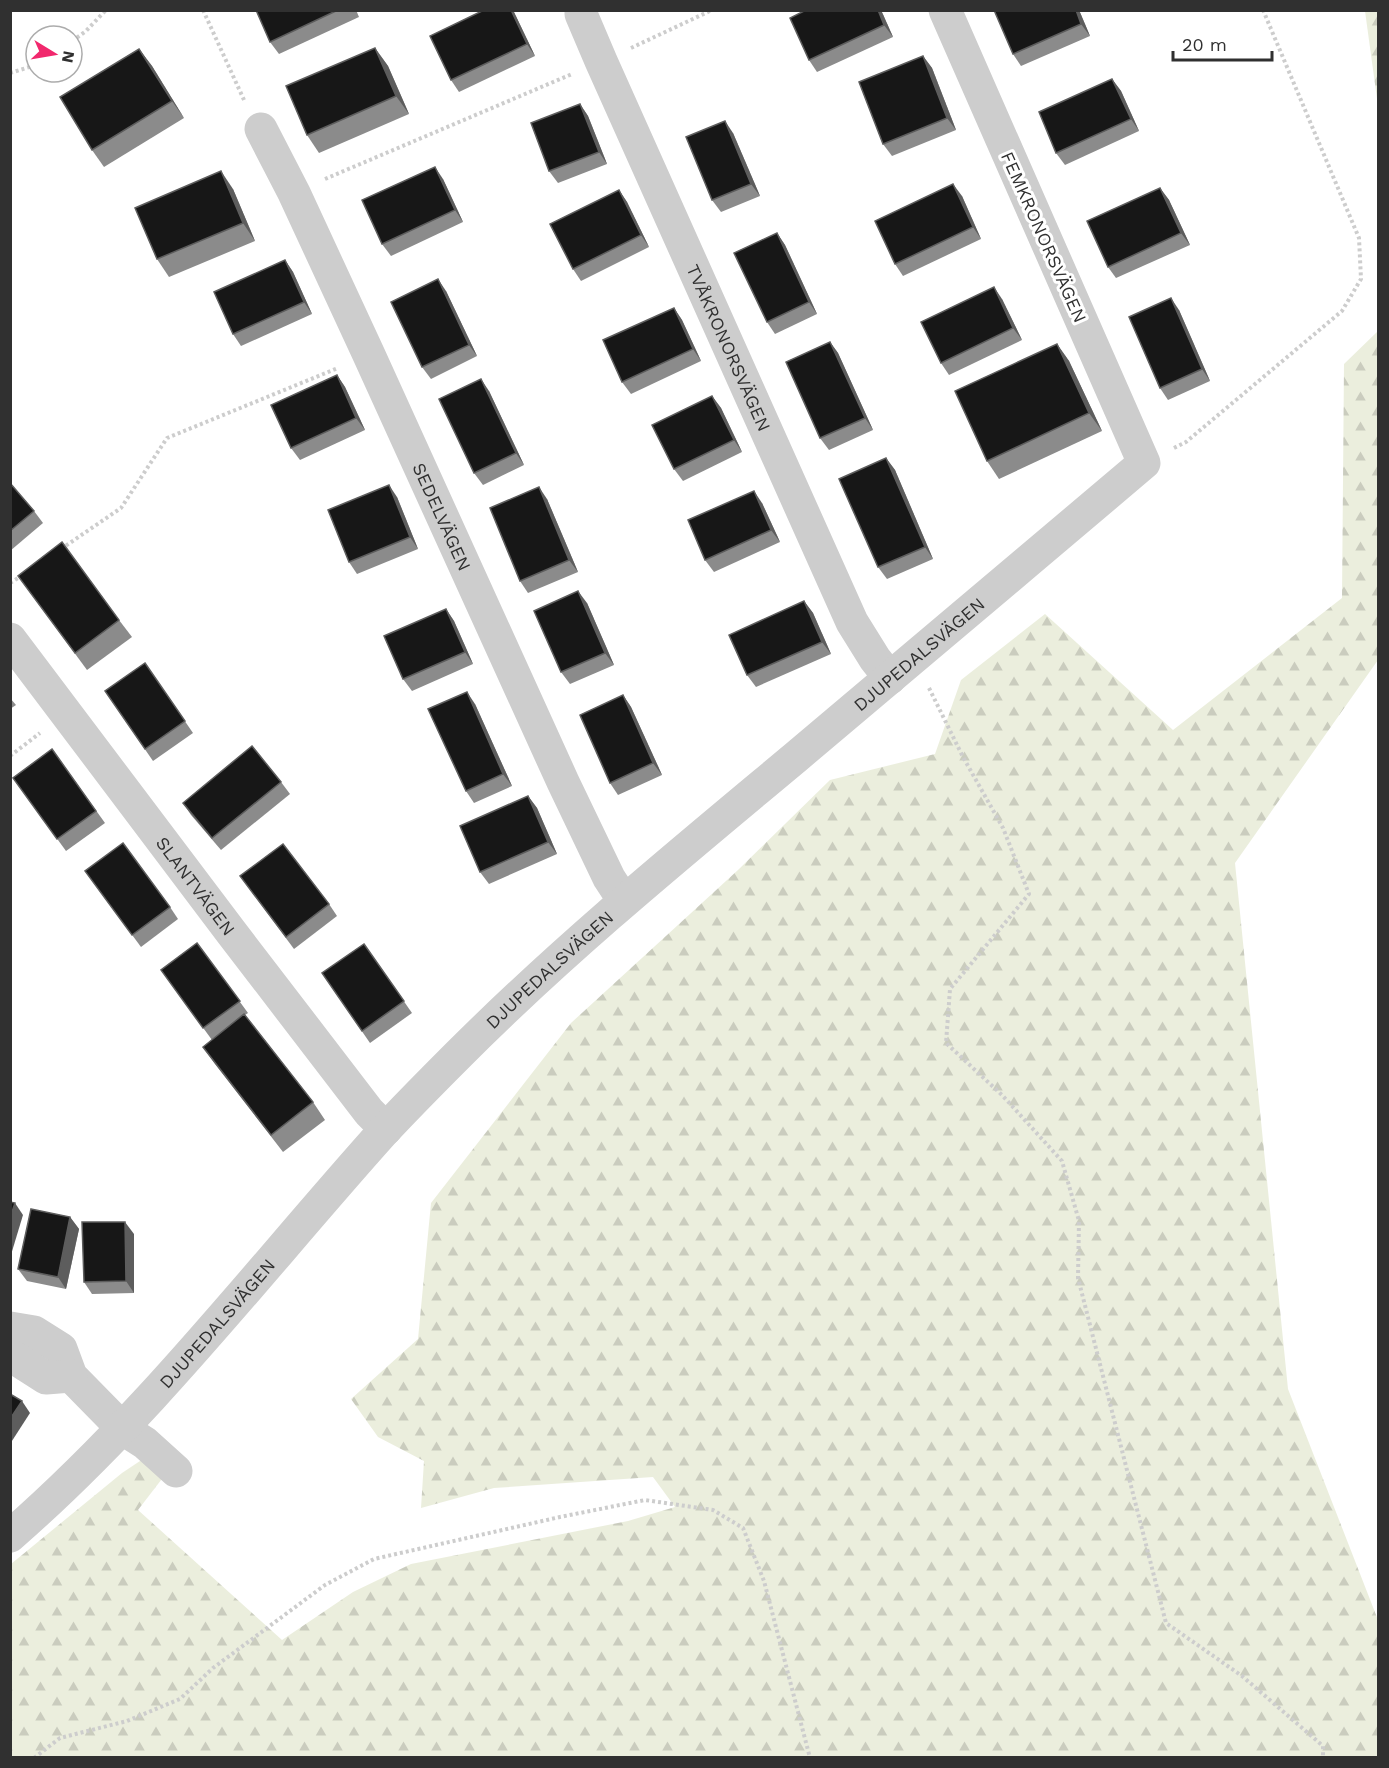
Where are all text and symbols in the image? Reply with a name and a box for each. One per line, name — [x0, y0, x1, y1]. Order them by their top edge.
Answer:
north arrow — [24, 24, 84, 84]
scale bar — [1173, 24, 1272, 62]
text: 20 m — [1182, 34, 1227, 55]
text: N — [58, 49, 79, 64]
street label: FEMKRONORSVÄGEN — [997, 148, 1091, 326]
street label: TVÅKRONORSVÄGEN — [683, 261, 776, 434]
street label: SEDELVÄGEN — [409, 459, 476, 574]
street label: DJUPEDALSVÄGEN — [849, 592, 988, 715]
street label: SLANTVÄGEN — [152, 832, 240, 939]
street label: DJUPEDALSVÄGEN — [481, 906, 617, 1033]
street label: DJUPEDALSVÄGEN — [155, 1254, 279, 1392]

